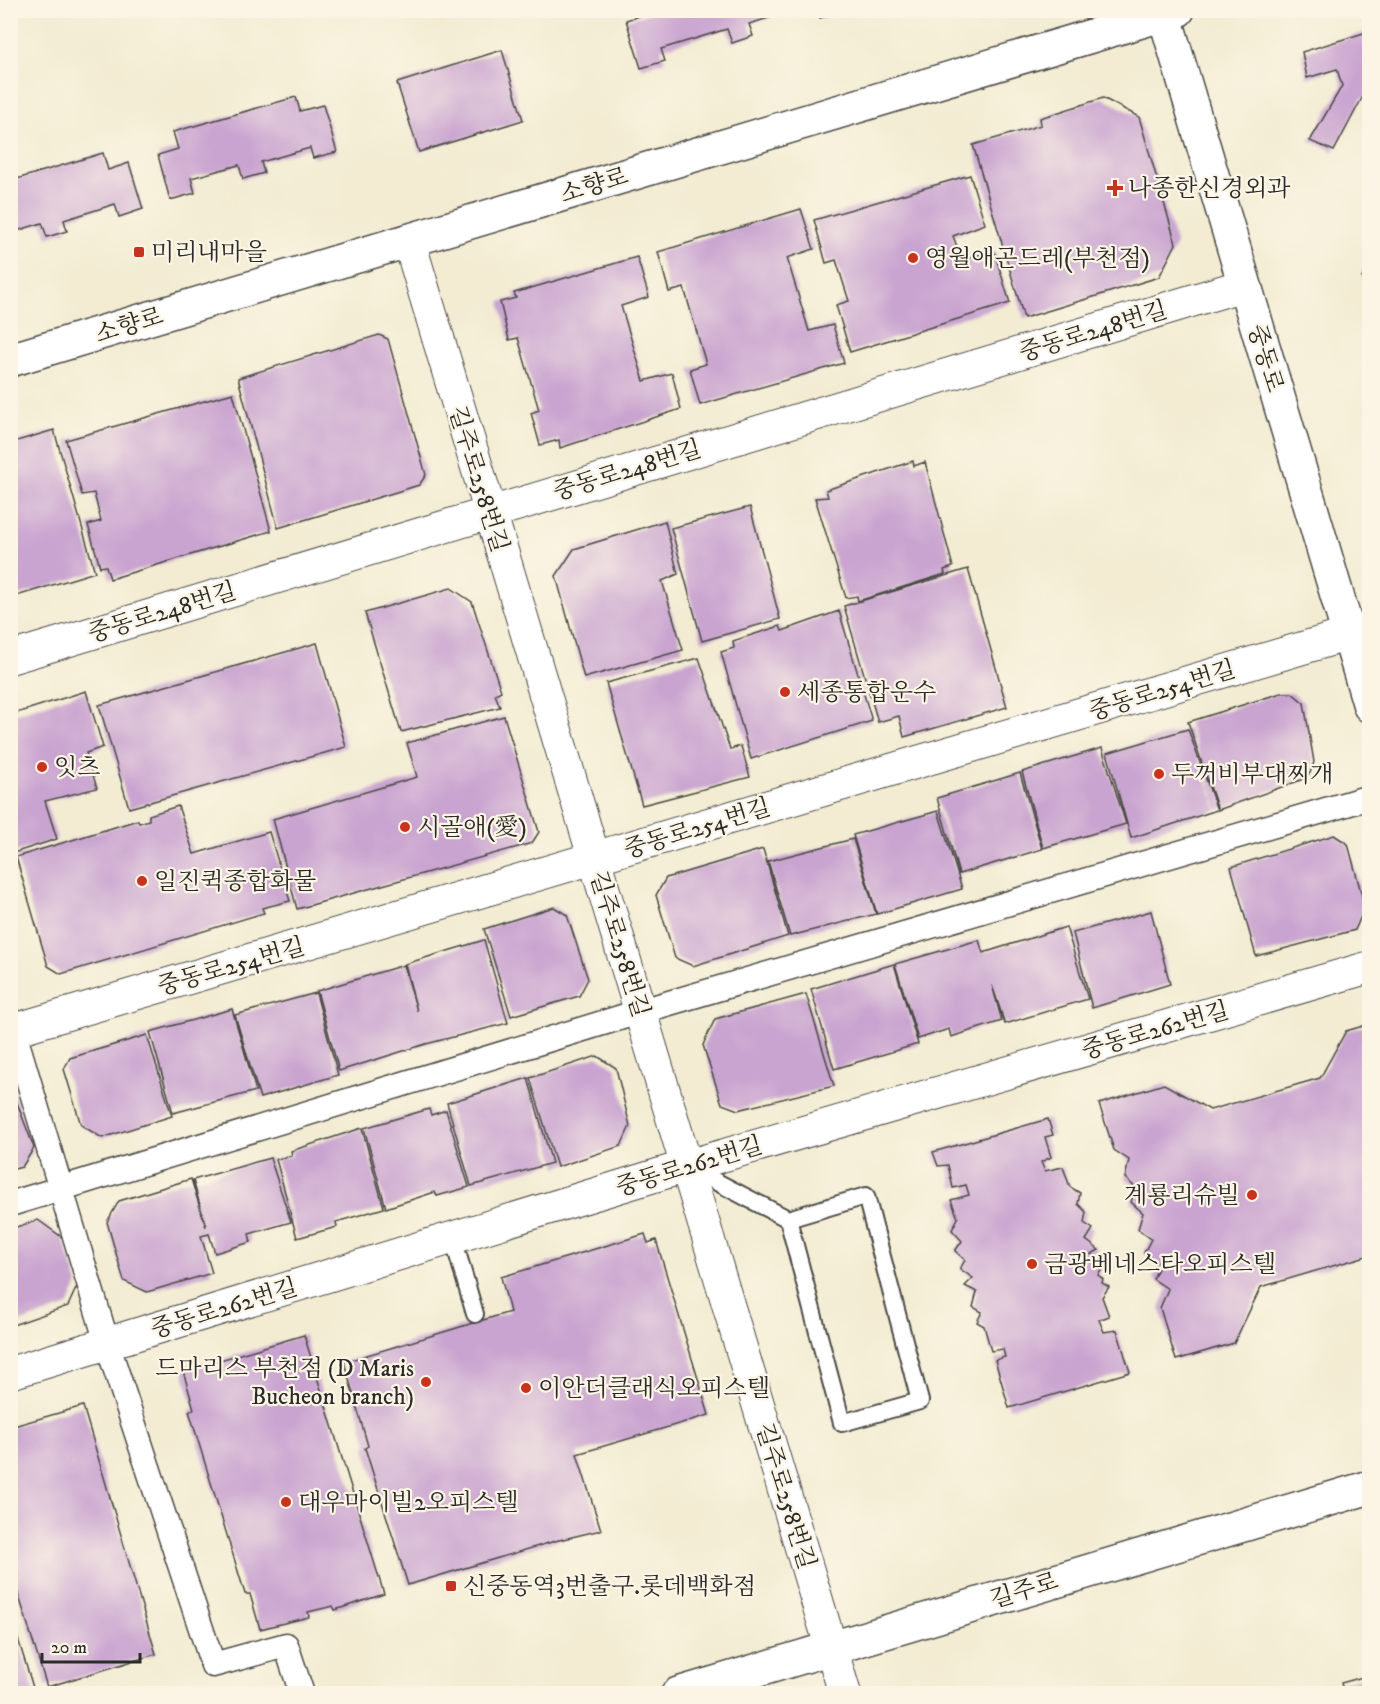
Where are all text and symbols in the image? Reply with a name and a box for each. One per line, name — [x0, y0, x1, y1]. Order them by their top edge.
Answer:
street label: 소향로 — [557, 161, 632, 210]
place label: 나종한신경외과 — [1128, 174, 1291, 204]
marker: 나종한신경외과 — [1106, 179, 1124, 197]
place label: 미리내마을 — [151, 238, 267, 268]
place label: 영월애곤드레(부천점) — [925, 244, 1150, 274]
marker: 미리내마을 — [132, 245, 146, 259]
marker: 영월애곤드레(부천점) — [906, 251, 920, 265]
street label: 중동로248번길 — [1015, 295, 1171, 369]
street label: 소향로 — [92, 301, 167, 350]
street label: 중동로 — [1241, 321, 1290, 396]
street label: 길주로258번길 — [442, 402, 515, 556]
street label: 중동로248번길 — [549, 434, 705, 508]
street label: 중동로248번길 — [84, 576, 240, 650]
street label: 중동로254번길 — [1085, 654, 1239, 728]
place label: 세종통합운수 — [797, 678, 936, 708]
marker: 세종통합운수 — [778, 685, 792, 699]
place label: 잇츠 — [54, 753, 100, 783]
marker: 잇츠 — [35, 760, 49, 774]
place label: 두꺼비부대찌개 — [1171, 760, 1333, 790]
marker: 두꺼비부대찌개 — [1152, 767, 1166, 781]
street label: 중동로254번길 — [620, 792, 774, 866]
place label: 시골애(愛) — [417, 813, 527, 843]
marker: 시골애(愛) — [398, 820, 412, 834]
place label: 일진퀵종합화물 — [154, 867, 316, 897]
street label: 길주로258번길 — [583, 867, 656, 1021]
marker: 일진퀵종합화물 — [135, 874, 149, 888]
street label: 중동로254번길 — [154, 932, 308, 1002]
street label: 중동로262번길 — [1078, 996, 1232, 1066]
street label: 중동로262번길 — [612, 1130, 766, 1204]
place label: 계룡리슈빌 — [1124, 1181, 1240, 1211]
marker: 계룡리슈빌 — [1245, 1188, 1259, 1202]
place label: 금광베네스타오피스텔 — [1044, 1250, 1276, 1280]
marker: 금광베네스타오피스텔 — [1025, 1257, 1039, 1271]
street label: 중동로262번길 — [147, 1272, 301, 1346]
place label: 드마리스 부천점 (D Maris Bucheon branch) — [155, 1354, 414, 1412]
place label: 이안더클래식오피스텔 — [538, 1374, 770, 1404]
marker: 드마리스 부천점 (D Maris Bucheon branch) — [419, 1375, 433, 1389]
marker: 이안더클래식오피스텔 — [519, 1381, 533, 1395]
street label: 길주로258번길 — [749, 1419, 822, 1573]
place label: 대우마이빌2오피스텔 — [298, 1488, 518, 1518]
marker: 대우마이빌2오피스텔 — [279, 1495, 293, 1509]
street label: 길주로 — [987, 1566, 1062, 1615]
place label: 신중동역3번출구.롯데백화점 — [463, 1572, 756, 1602]
marker: 신중동역3번출구.롯데백화점 — [444, 1579, 458, 1593]
scale bar — [42, 1626, 140, 1664]
text: 20 m — [51, 1637, 87, 1659]

